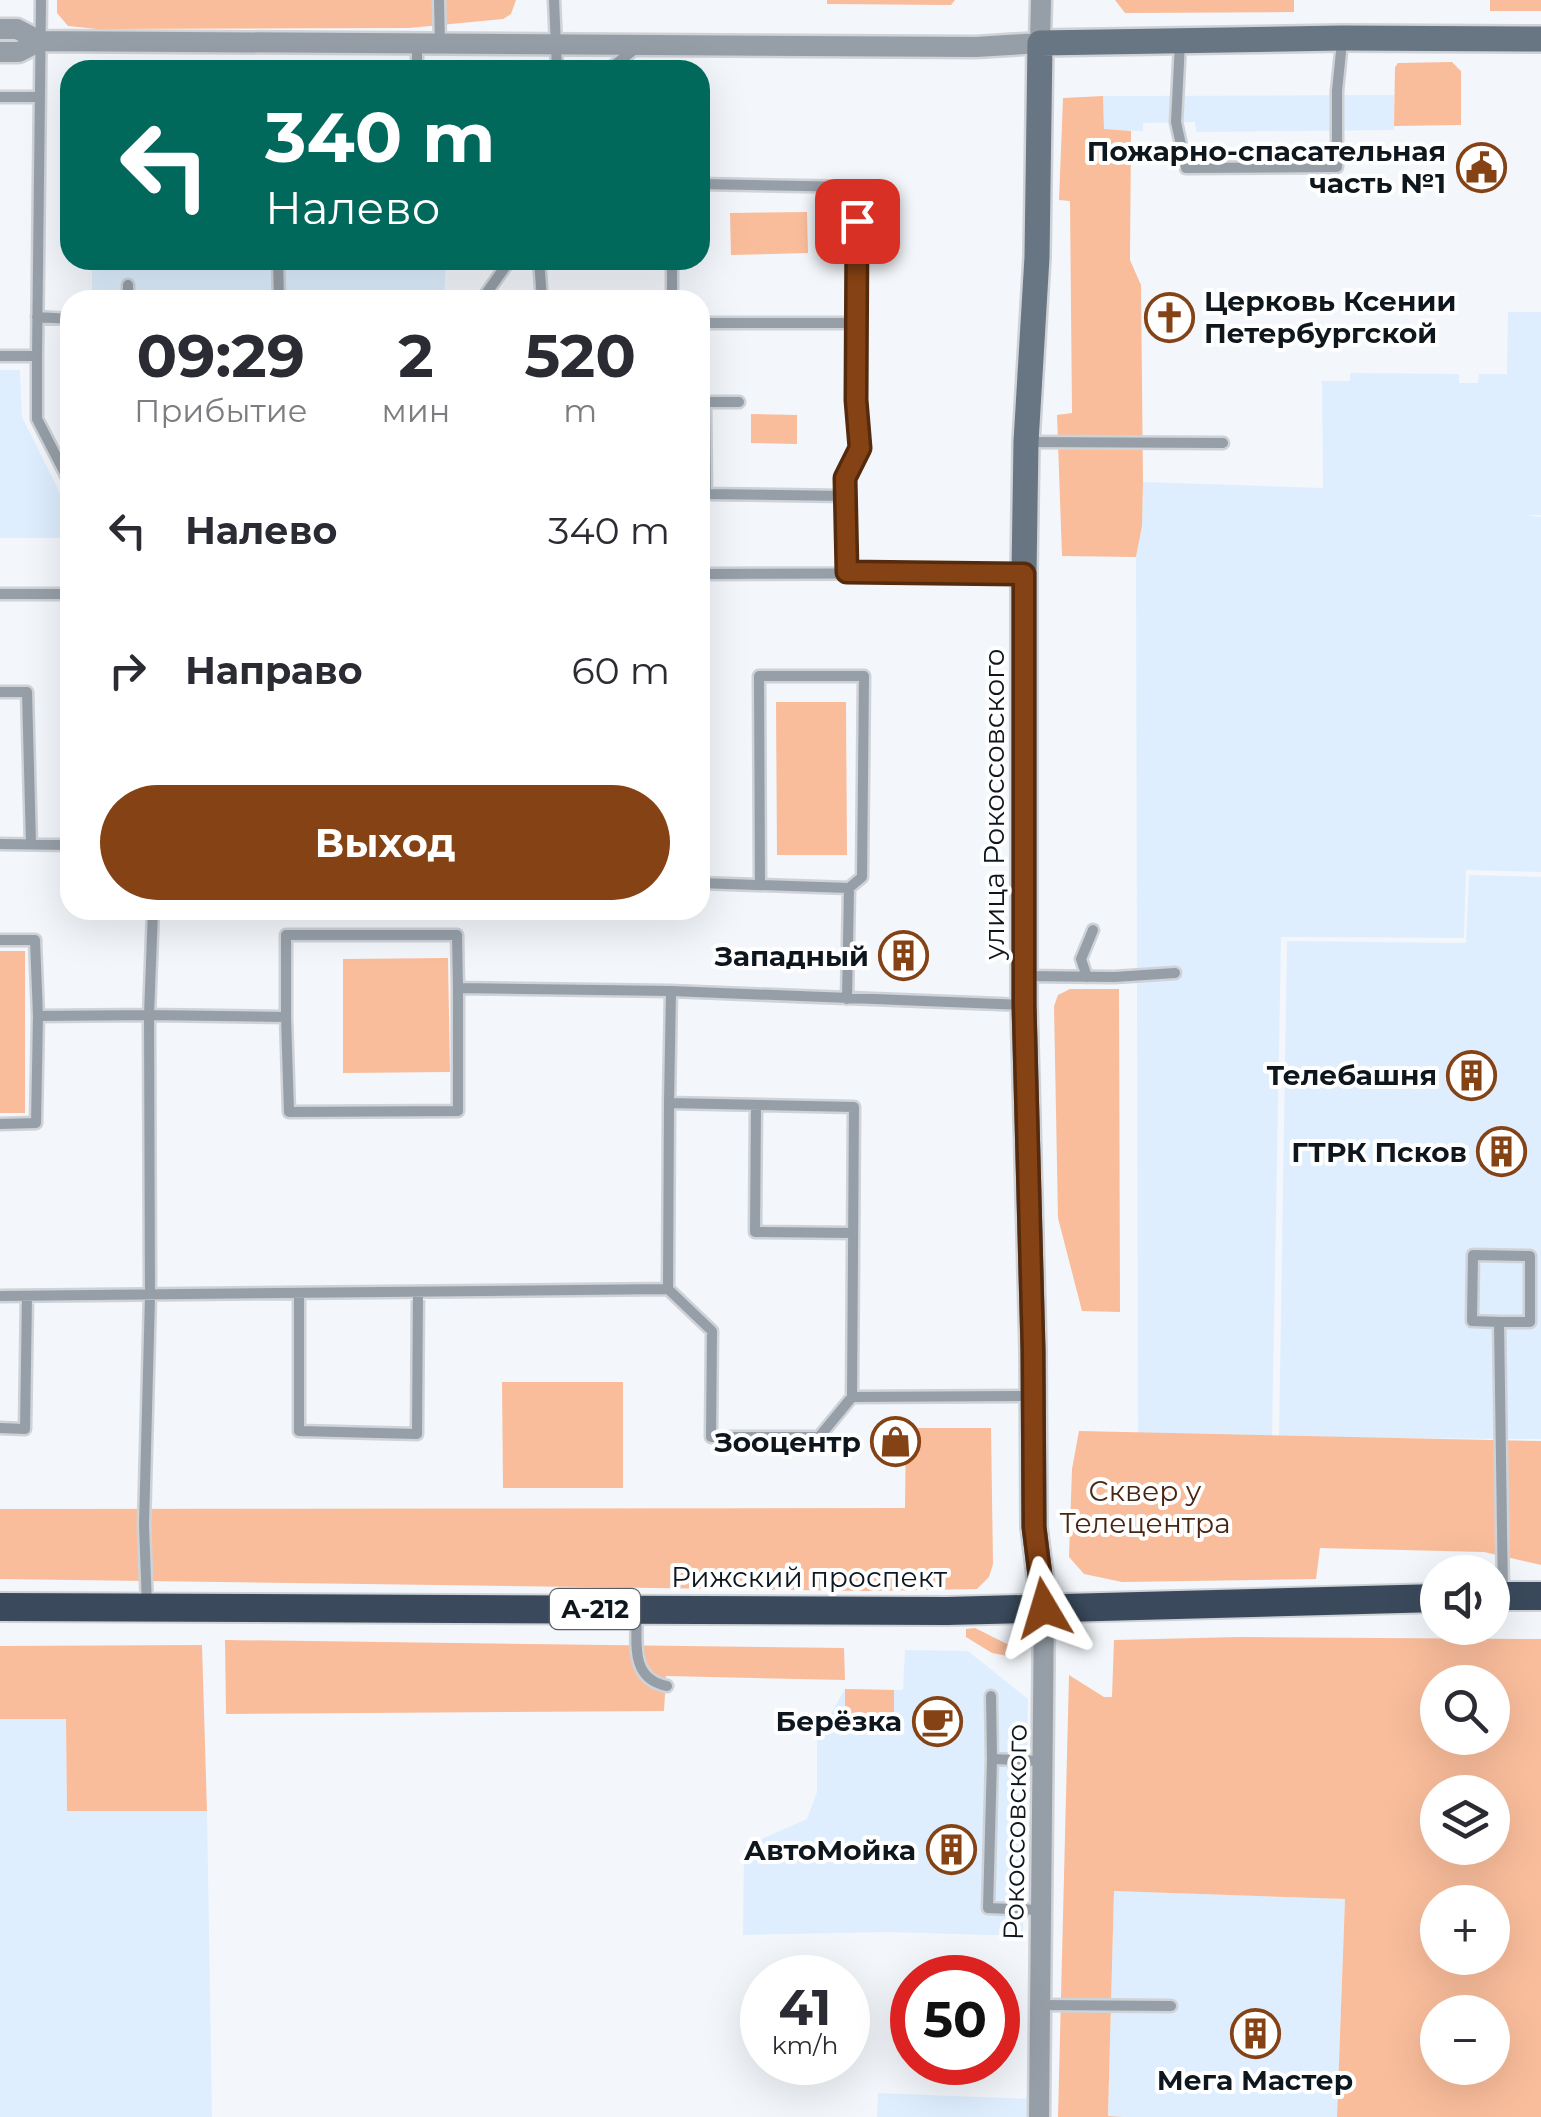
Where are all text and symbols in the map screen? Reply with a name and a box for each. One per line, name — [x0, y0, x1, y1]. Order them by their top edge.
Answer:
text: 340 m — [265, 94, 495, 180]
icon: left — [100, 100, 230, 230]
place label: Пожарно-спасательная часть №1 — [1087, 134, 1446, 200]
public building icon: Пожарно-спасательная часть №1 — [1455, 141, 1507, 193]
pin — [815, 179, 900, 264]
text: Налево — [265, 180, 440, 235]
icon: arrive — [830, 194, 885, 249]
place label: Церковь Ксении Петербургской — [1204, 284, 1456, 350]
church icon: Церковь Ксении Петербургской — [1143, 291, 1195, 343]
text: 09:29 — [137, 319, 305, 392]
text: 2 — [398, 319, 434, 392]
text: 520 — [524, 319, 636, 392]
text: Прибытие — [134, 391, 308, 430]
text: мин — [382, 391, 450, 430]
text: m — [563, 391, 597, 430]
icon: left — [100, 503, 155, 558]
text: Налево — [185, 507, 337, 554]
text: 340 m — [548, 507, 670, 554]
icon: right — [100, 643, 155, 698]
text: Направо — [185, 647, 363, 694]
text: 60 m — [571, 647, 670, 694]
street label: улица Рокоссовского — [977, 648, 1011, 961]
button: Выход — [100, 785, 670, 900]
building icon: Западный — [878, 930, 930, 982]
place label: Западный — [714, 939, 869, 973]
building icon: Телебашня — [1446, 1049, 1498, 1101]
place label: Телебашня — [1266, 1058, 1437, 1092]
building icon: ГТРК Псков — [1476, 1126, 1528, 1178]
place label: ГТРК Псков — [1291, 1135, 1467, 1169]
shop icon: Зооцентр — [870, 1416, 922, 1468]
place label: Зооцентр — [714, 1425, 861, 1459]
park label: Сквер у Телецентра — [1060, 1474, 1230, 1540]
map controls — [1420, 1555, 1510, 2085]
button: sound — [1420, 1555, 1510, 1645]
position arrow — [992, 1556, 1096, 1660]
street label: Рижский проспект — [671, 1560, 948, 1594]
road number: А-212 — [550, 1589, 640, 1629]
button: search — [1420, 1665, 1510, 1755]
cafe icon: Берёзка — [911, 1695, 963, 1747]
place label: Берёзка — [776, 1704, 902, 1738]
street label: Рокоссовского — [996, 1723, 1034, 1941]
button: layers — [1420, 1775, 1510, 1865]
building icon: АвтоМойка — [925, 1824, 977, 1876]
place label: АвтоМойка — [744, 1833, 916, 1867]
button: + — [1420, 1885, 1510, 1975]
speed limit sign: 50 — [890, 1955, 1020, 2085]
text: 41 — [779, 1977, 831, 2038]
button: − — [1420, 1995, 1510, 2085]
building icon: Мега Мастер — [1229, 2007, 1281, 2059]
text: km/h — [772, 2030, 838, 2060]
place label: Мега Мастер — [1157, 2063, 1353, 2097]

